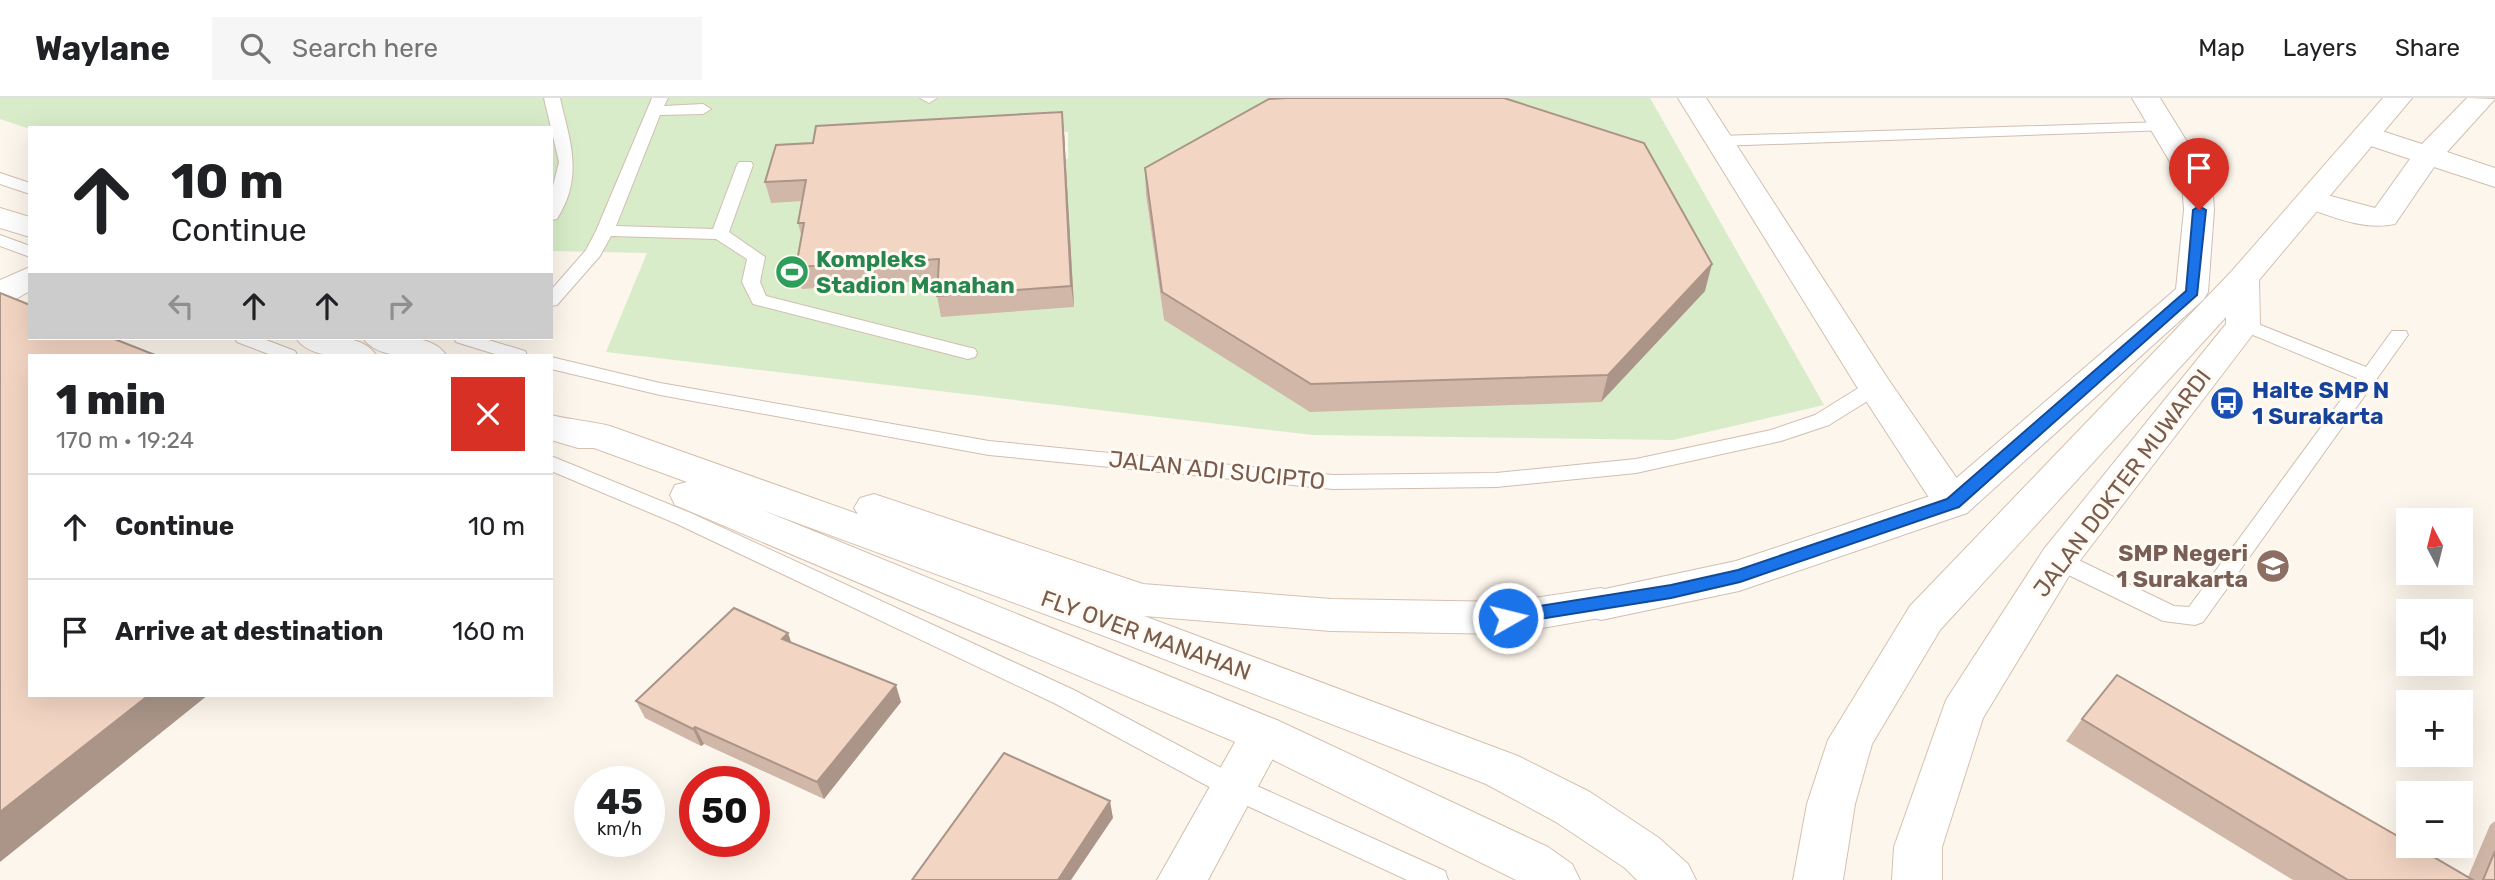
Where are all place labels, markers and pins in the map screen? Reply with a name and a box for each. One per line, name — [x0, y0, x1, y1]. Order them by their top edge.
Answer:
pin — [2169, 138, 2229, 210]
place label: Kompleks Stadion Manahan — [816, 245, 1015, 299]
sports icon: Kompleks Stadion Manahan — [773, 253, 811, 291]
place label: Halte SMP N 1 Surakarta — [2252, 376, 2389, 430]
bus stop icon: Halte SMP N 1 Surakarta — [2208, 384, 2246, 422]
place label: SMP Negeri 1 Surakarta — [2116, 539, 2248, 593]
school or university icon: SMP Negeri 1 Surakarta — [2254, 547, 2292, 585]

